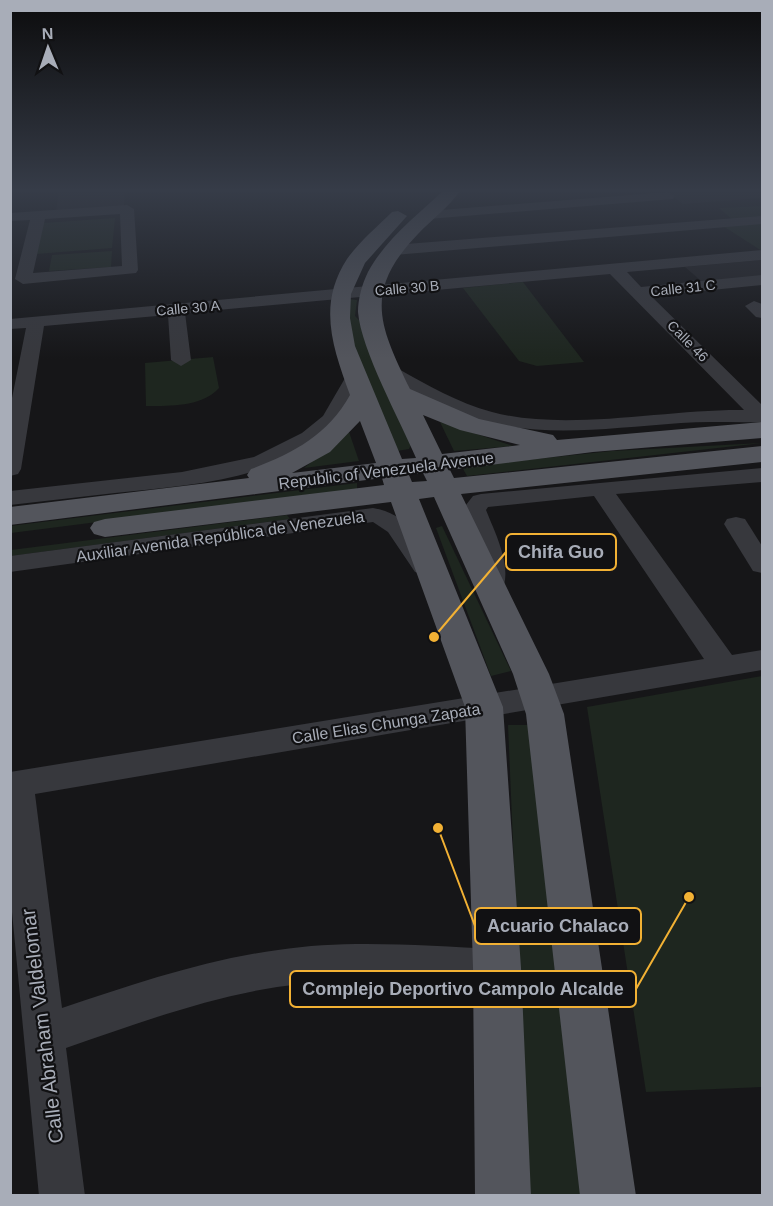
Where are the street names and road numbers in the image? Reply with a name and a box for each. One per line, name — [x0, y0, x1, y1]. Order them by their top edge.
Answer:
street label: Calle 30 B — [374, 277, 440, 299]
street label: Calle 31 C — [650, 277, 716, 299]
street label: Calle 30 A — [156, 297, 221, 319]
street label: Calle 46 — [664, 317, 712, 365]
street label: Republic of Venezuela Avenue — [277, 449, 495, 492]
street label: Auxiliar Avenida República de Venezuela — [75, 508, 365, 565]
street label: Calle Elias Chunga Zapata — [291, 700, 482, 747]
street label: Calle Abraham Valdelomar — [17, 907, 67, 1145]

